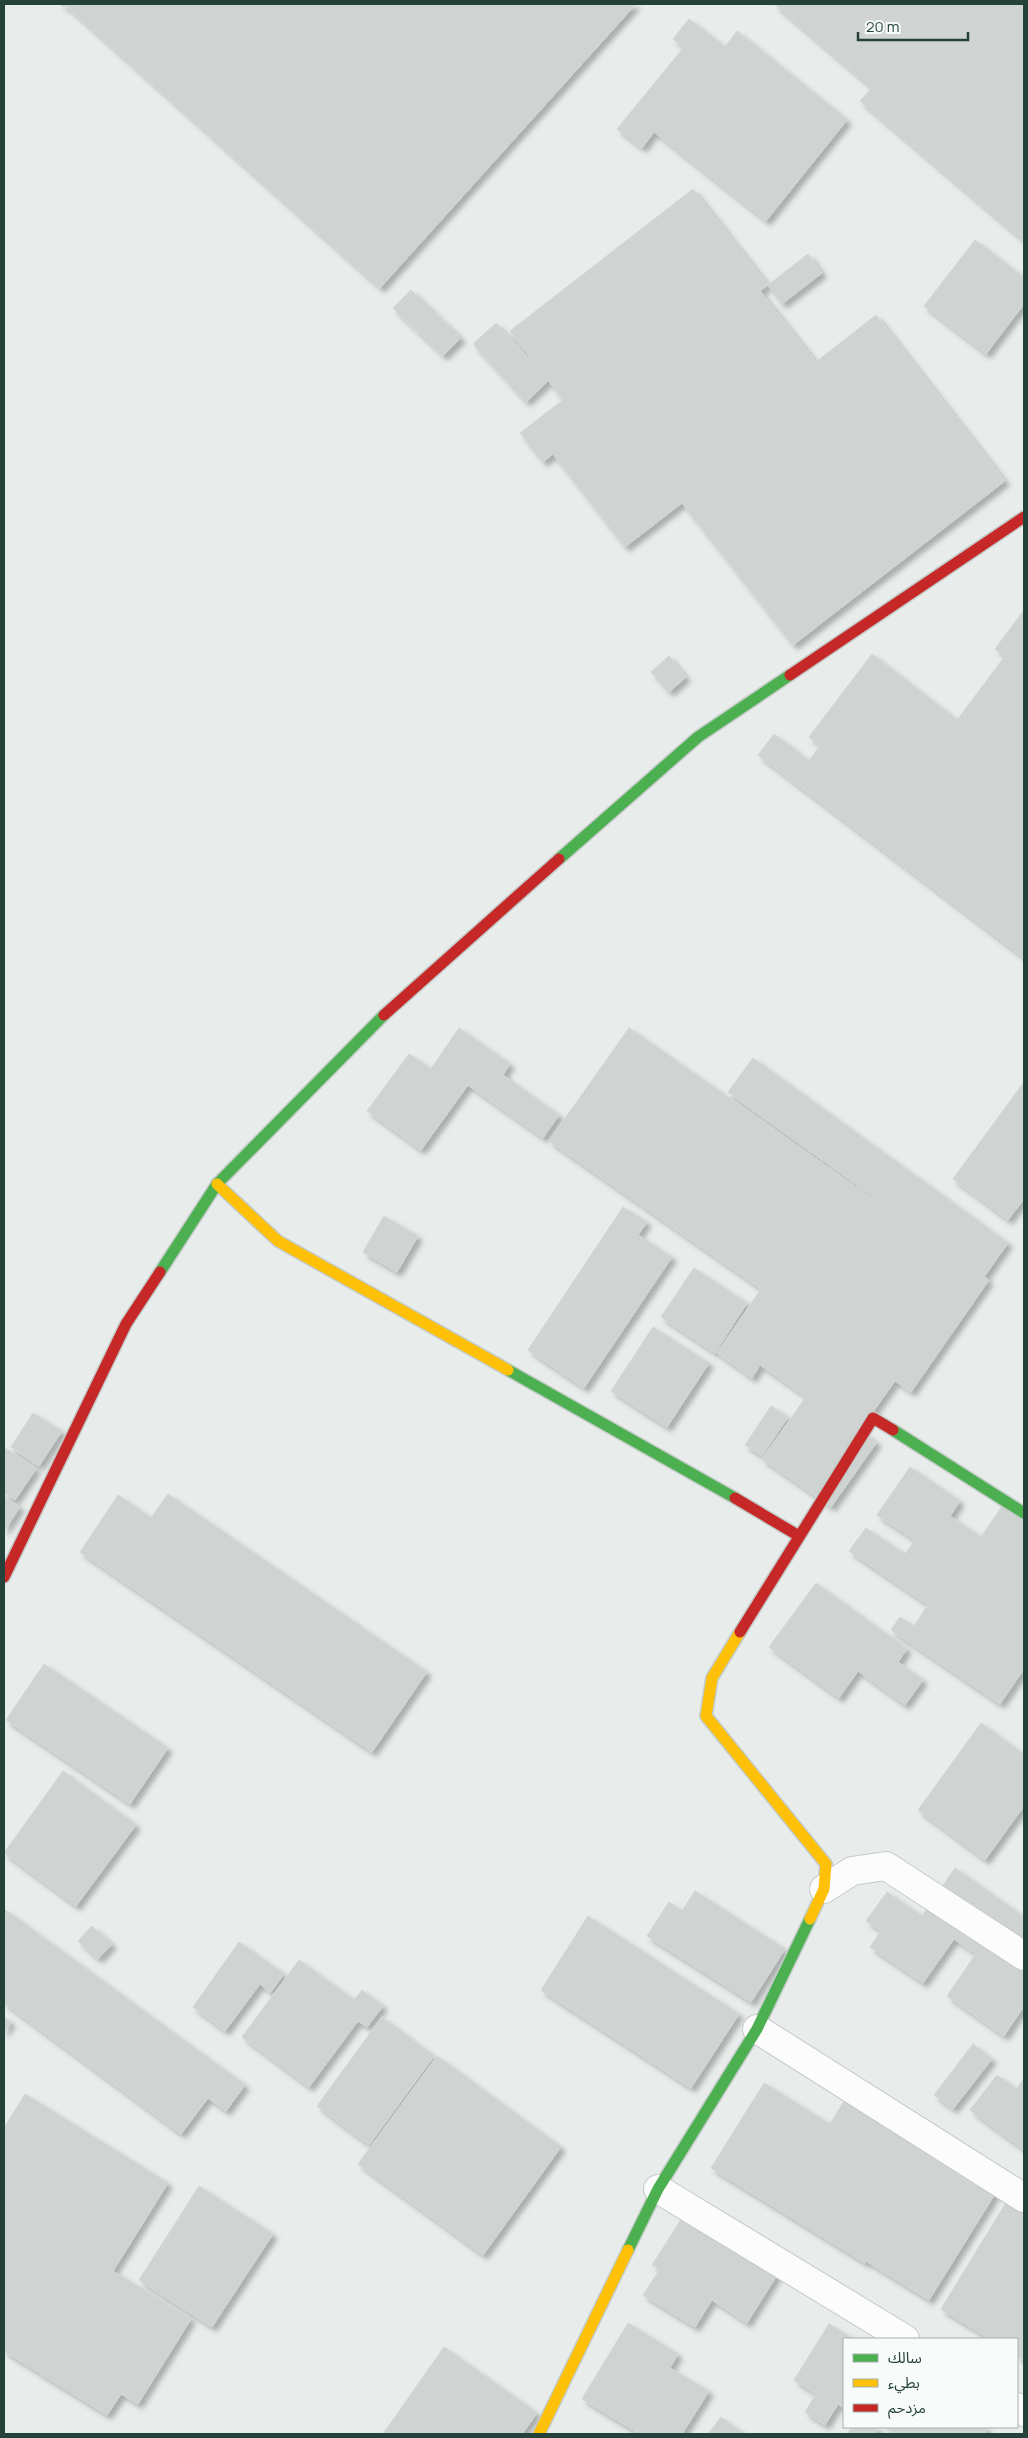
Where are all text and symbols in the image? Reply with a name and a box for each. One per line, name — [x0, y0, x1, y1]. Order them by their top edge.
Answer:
scale bar — [858, 10, 968, 42]
text: 20 m — [866, 16, 899, 37]
legend — [843, 2338, 1018, 2428]
text: سالك — [888, 2347, 922, 2368]
text: بطيء — [888, 2372, 920, 2394]
text: مزدحم — [888, 2397, 926, 2419]

